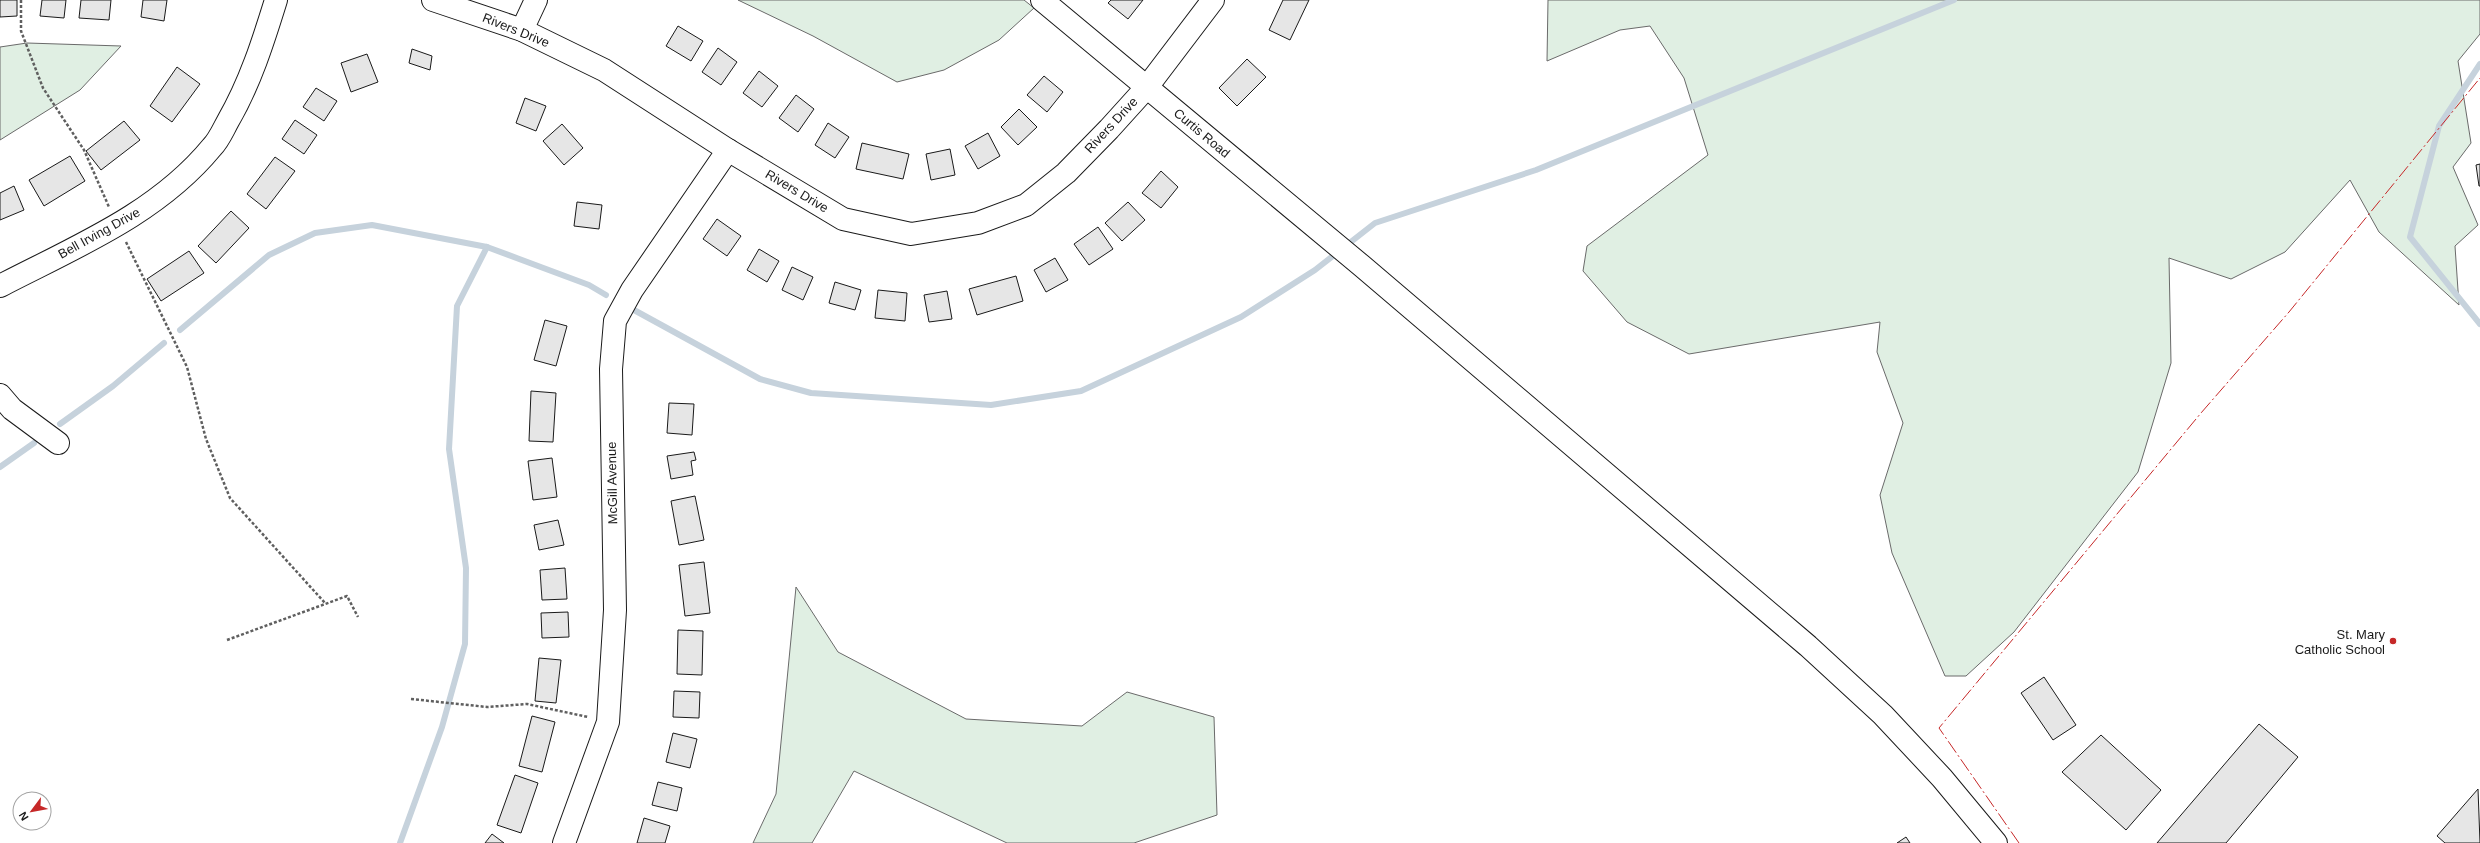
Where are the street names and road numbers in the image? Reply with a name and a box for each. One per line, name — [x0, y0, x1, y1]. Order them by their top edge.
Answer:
street label: Rivers Drive — [480, 10, 552, 50]
street label: Rivers Drive — [1081, 94, 1141, 156]
street label: Curtis Road — [1171, 105, 1233, 161]
street label: Rivers Drive — [763, 166, 831, 216]
street label: Bell Irving Drive — [56, 204, 142, 262]
street label: McGill Avenue — [604, 441, 620, 525]

